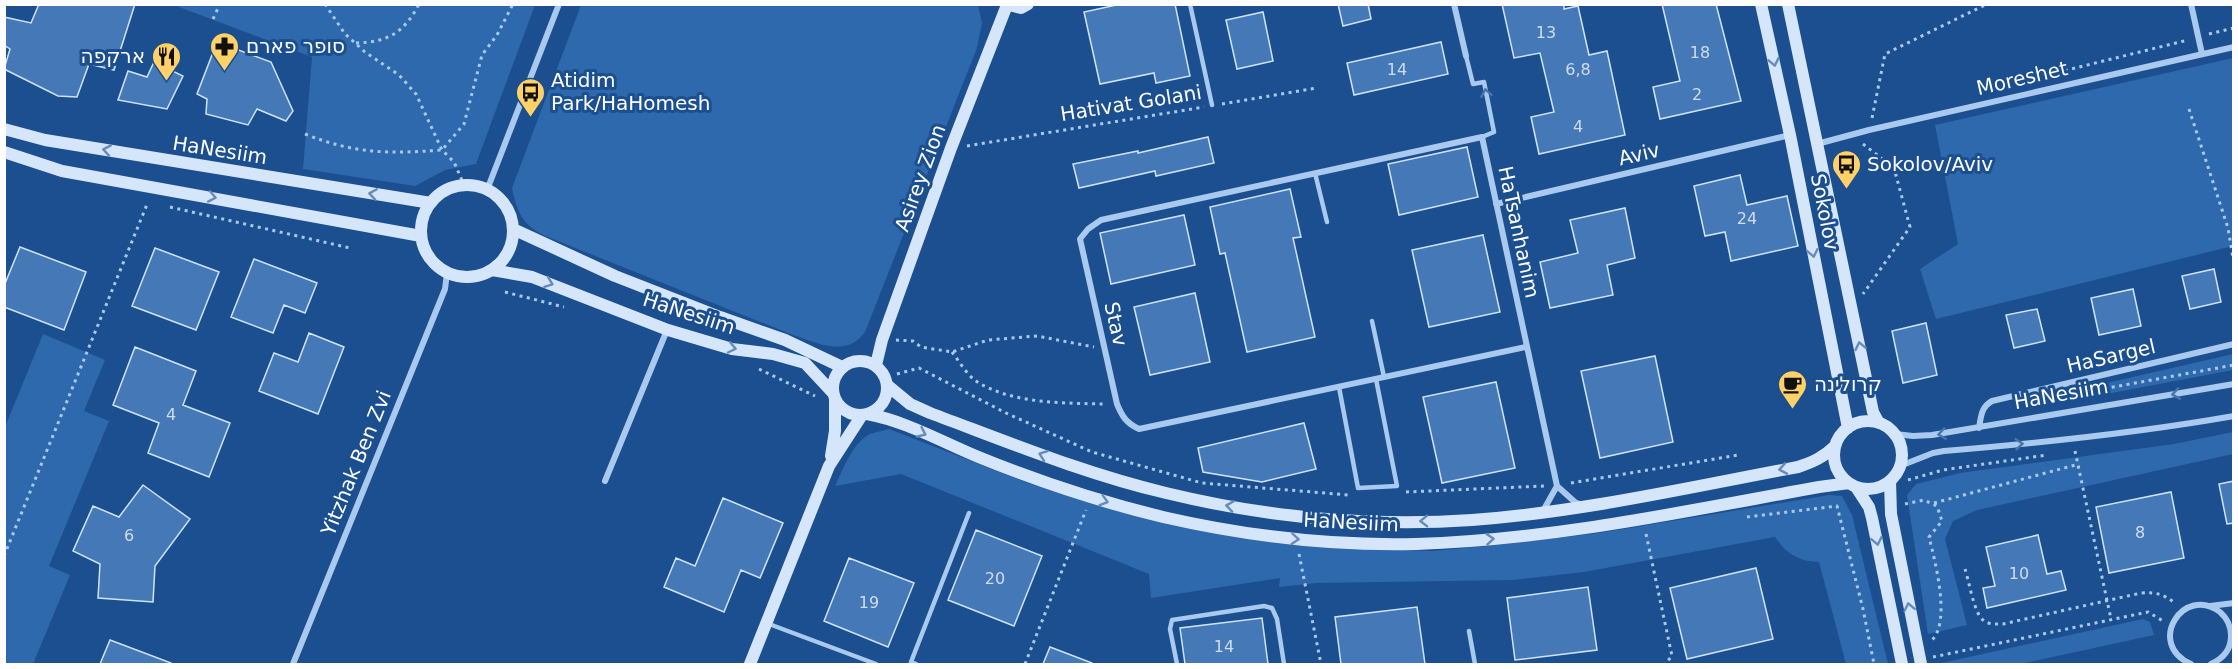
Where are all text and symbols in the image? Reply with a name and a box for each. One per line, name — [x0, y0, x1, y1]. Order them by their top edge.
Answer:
house number: 13 — [1536, 23, 1556, 42]
pharmacy icon: סופר פארם — [209, 30, 241, 72]
place label: סופר פארם — [246, 34, 345, 58]
restaurant icon: ארקפה — [150, 40, 182, 82]
house number: 18 — [1690, 43, 1710, 62]
place label: ארקפה — [81, 44, 145, 68]
one-way arrow — [1766, 56, 1779, 66]
street label: Moreshet — [1974, 56, 2070, 100]
house number: 14 — [1387, 60, 1407, 79]
house number: 6,8 — [1565, 60, 1591, 79]
place label: Atidim Park/HaHomesh — [551, 68, 710, 115]
bus stop icon: Atidim Park/HaHomesh — [514, 76, 546, 118]
street label: Hativat Golani — [1059, 80, 1203, 126]
house number: 2 — [1692, 85, 1702, 104]
one-way arrow — [1481, 89, 1493, 98]
house number: 4 — [1573, 117, 1583, 136]
street label: Asirey Zion — [890, 121, 950, 235]
street label: HaNesiim — [171, 131, 269, 169]
street label: Aviv — [1616, 138, 1662, 170]
one-way arrow — [102, 145, 112, 157]
bus stop icon: Sokolov/Aviv — [1830, 148, 1862, 190]
place label: Sokolov/Aviv — [1867, 152, 1993, 176]
street label: HaTsanhanim — [1493, 164, 1545, 300]
street label: Sokolov — [1806, 172, 1844, 253]
one-way arrow — [368, 189, 377, 201]
one-way arrow — [207, 190, 217, 203]
house number: 24 — [1737, 209, 1757, 228]
one-way arrow — [1806, 247, 1819, 257]
one-way arrow — [543, 276, 554, 288]
street label: HaNesiim — [640, 287, 738, 339]
street label: Stav — [1099, 300, 1133, 349]
street label: HaSargel — [2064, 334, 2158, 378]
one-way arrow — [727, 341, 737, 354]
one-way arrow — [1854, 341, 1867, 351]
cafe icon: קרולינה — [1777, 368, 1809, 410]
place label: קרולינה — [1814, 372, 1882, 396]
street label: HaNesiim — [2012, 374, 2110, 414]
street label: Yitzhak Ben Zvi — [316, 387, 396, 540]
one-way arrow — [2171, 387, 2181, 400]
house number: 4 — [166, 405, 176, 424]
one-way arrow — [915, 426, 926, 438]
one-way arrow — [1938, 427, 1947, 439]
one-way arrow — [2014, 438, 2023, 451]
one-way arrow — [1038, 449, 1048, 462]
one-way arrow — [1778, 463, 1788, 475]
one-way arrow — [1098, 494, 1109, 506]
one-way arrow — [1226, 500, 1236, 513]
street label: HaNesiim — [1303, 508, 1399, 536]
one-way arrow — [1420, 515, 1429, 527]
house number: 8 — [2135, 523, 2145, 542]
house number: 6 — [124, 526, 134, 545]
one-way arrow — [1291, 532, 1300, 545]
one-way arrow — [1485, 533, 1494, 546]
one-way arrow — [1870, 536, 1883, 546]
house number: 10 — [2009, 564, 2029, 583]
house number: 20 — [985, 569, 1005, 588]
house number: 19 — [859, 593, 879, 612]
one-way arrow — [1903, 602, 1916, 612]
house number: 14 — [1214, 637, 1234, 656]

